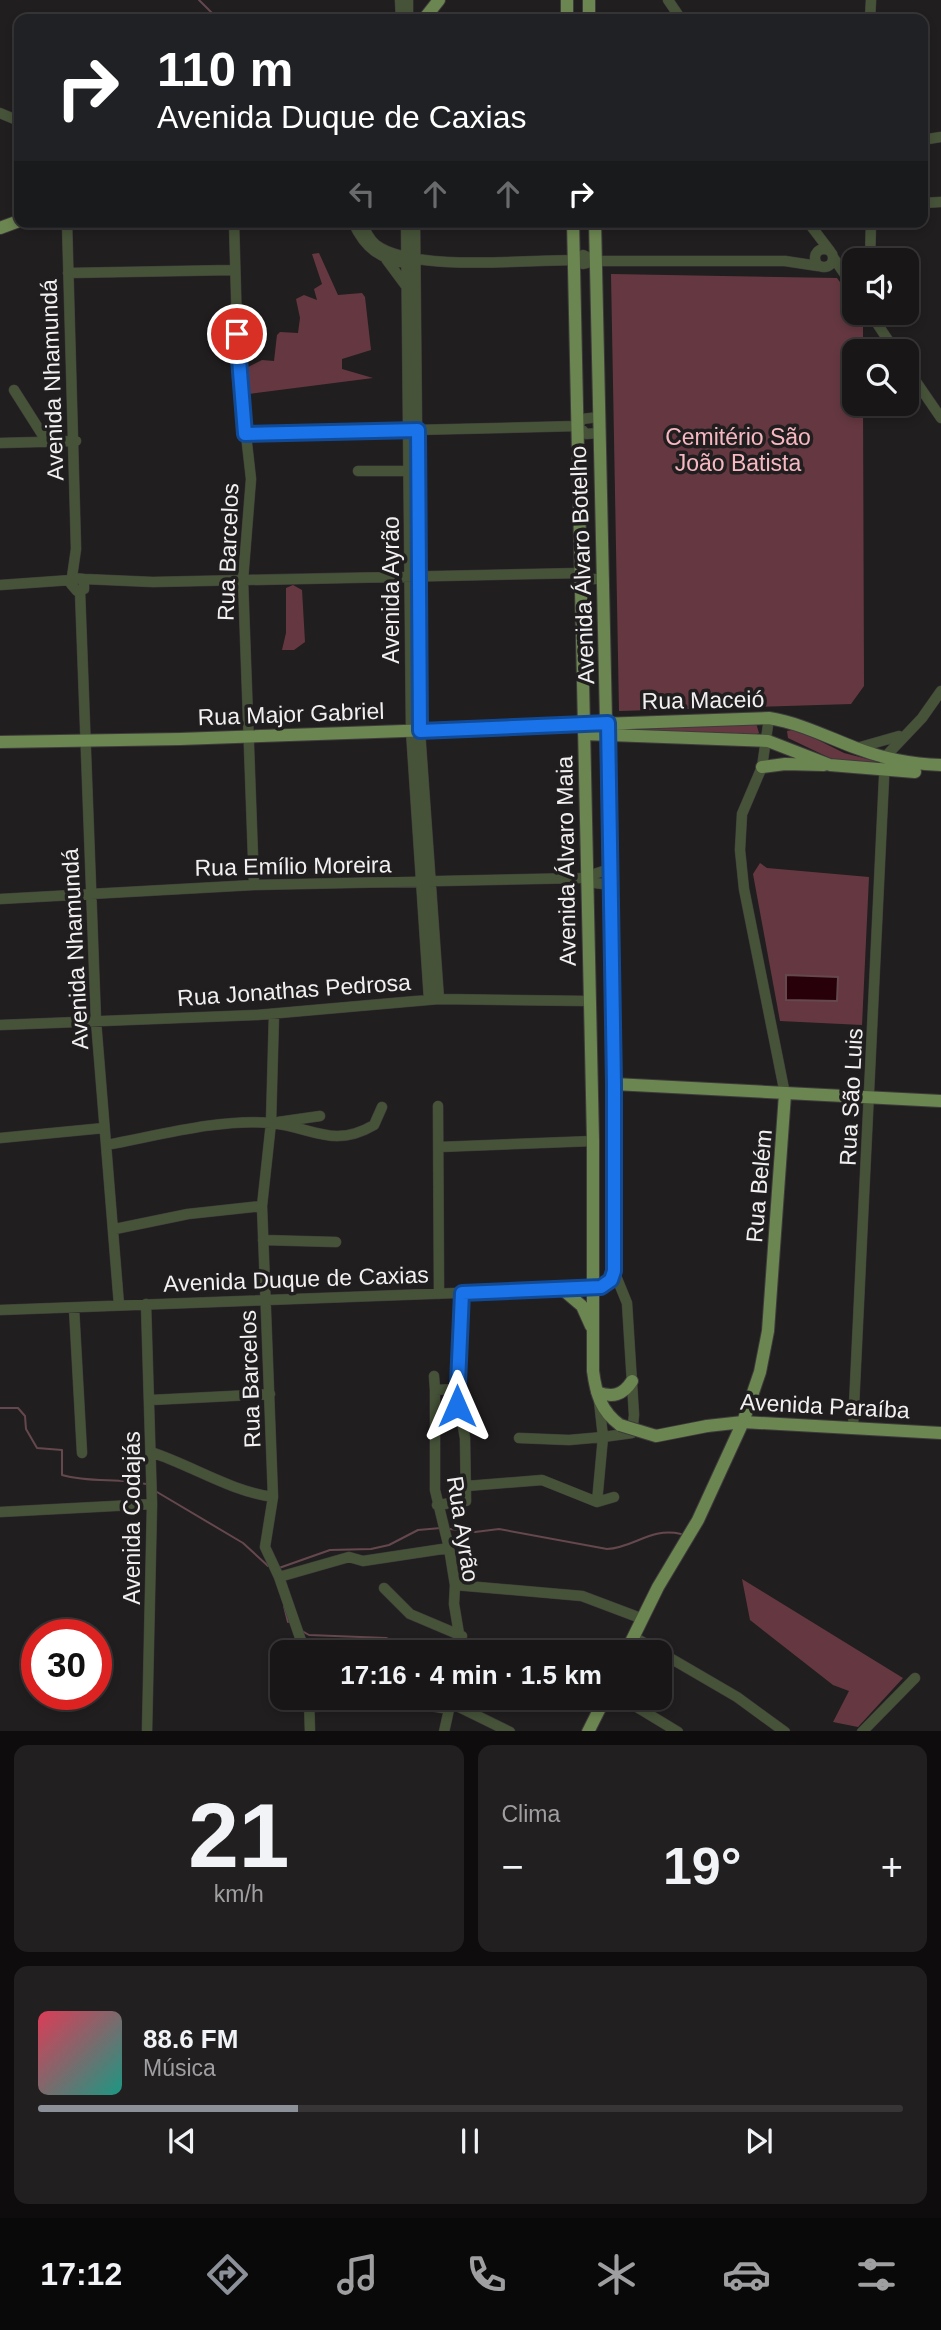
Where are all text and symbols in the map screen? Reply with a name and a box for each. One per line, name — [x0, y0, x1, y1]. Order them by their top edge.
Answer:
icon: right — [42, 42, 133, 133]
text: 110 m — [157, 42, 293, 96]
text: Avenida Duque de Caxias — [157, 99, 526, 135]
icon: left — [343, 175, 381, 213]
icon: ahead — [416, 175, 454, 213]
icon: ahead — [489, 175, 527, 213]
icon: right — [562, 175, 600, 213]
map controls — [842, 248, 919, 416]
button: sound — [842, 248, 919, 325]
street label: Avenida Nhamundá — [35, 279, 69, 481]
pin — [207, 304, 267, 364]
icon: arrive — [218, 315, 256, 353]
button: search — [842, 339, 919, 416]
park label: Cemitério São João Batista — [665, 424, 811, 476]
street label: Avenida Álvaro Botelho — [565, 445, 599, 685]
street label: Rua Barcelos — [213, 483, 243, 621]
street label: Avenida Ayrão — [378, 516, 404, 664]
street label: Rua Maceió — [641, 686, 765, 714]
street label: Rua Major Gabriel — [197, 698, 385, 730]
street label: Avenida Álvaro Maia — [551, 755, 581, 966]
street label: Avenida Nhamundá — [57, 847, 93, 1050]
street label: Rua Emílio Moreira — [194, 851, 392, 881]
street label: Rua Jonathas Pedrosa — [176, 969, 412, 1011]
street label: Rua São Luis — [834, 1027, 868, 1167]
street label: Rua Belém — [741, 1128, 777, 1244]
street label: Avenida Duque de Caxias — [163, 1261, 429, 1297]
street label: Rua Barcelos — [235, 1310, 265, 1448]
position arrow — [420, 1369, 494, 1443]
street label: Avenida Paraíba — [740, 1389, 911, 1423]
street label: Avenida Codajás — [119, 1431, 145, 1605]
street label: Rua Ayrão — [442, 1474, 484, 1584]
speed limit sign: 30 — [21, 1619, 112, 1710]
text: 17:16 · 4 min · 1.5 km — [340, 1660, 602, 1690]
text: 21 — [188, 1785, 289, 1886]
text: Clima — [502, 1801, 560, 1827]
text: 19° — [663, 1837, 742, 1895]
text: − — [502, 1846, 524, 1888]
text: + — [881, 1846, 903, 1888]
text: km/h — [214, 1881, 264, 1907]
text: 88.6 FM — [143, 2024, 238, 2054]
text: Música — [143, 2055, 216, 2081]
icon: previous — [163, 2122, 201, 2160]
icon: pause — [451, 2122, 489, 2160]
icon: next — [740, 2122, 778, 2160]
icon: directions — [203, 2250, 252, 2299]
icon: music — [333, 2250, 382, 2299]
icon: phone — [462, 2250, 511, 2299]
icon: climate — [592, 2250, 641, 2299]
icon: car — [722, 2250, 771, 2299]
icon: filters — [852, 2250, 901, 2299]
text: 17:12 — [40, 2256, 122, 2292]

